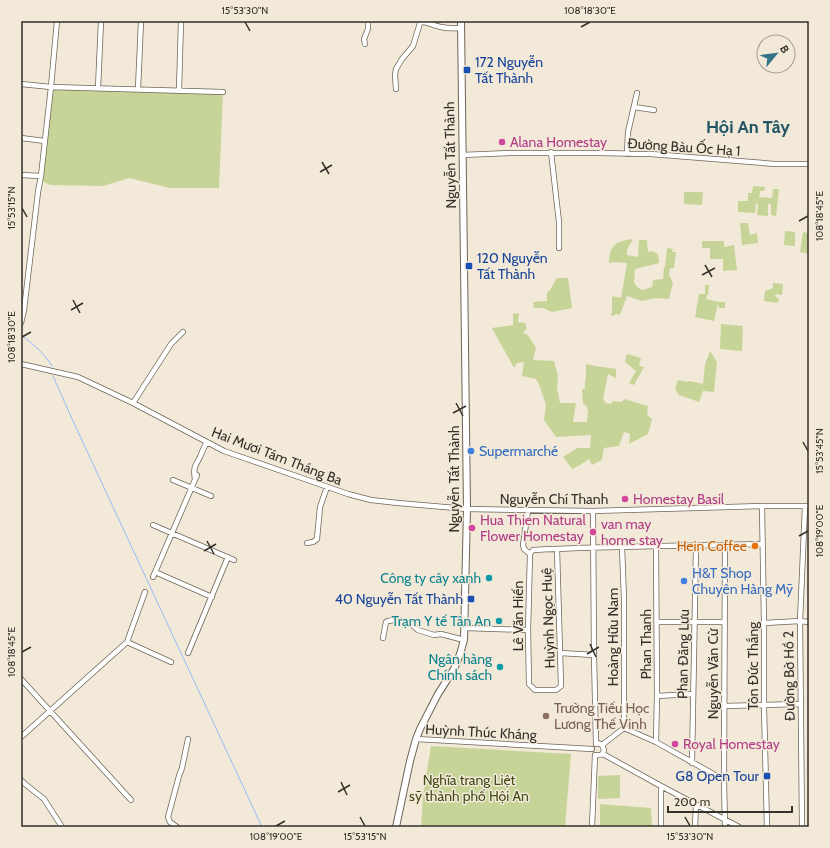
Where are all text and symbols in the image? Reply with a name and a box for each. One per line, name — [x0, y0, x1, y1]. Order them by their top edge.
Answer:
text: 15°53'30"N — [222, 4, 268, 17]
text: 108°18'30"E — [564, 4, 616, 17]
north arrow — [756, 34, 796, 74]
text: B — [777, 43, 793, 56]
place label: 172 Nguyễn Tất Thành — [475, 53, 543, 87]
marker: 172 Nguyễn Tất Thành — [462, 65, 472, 75]
street label: Nguyễn Tất Thành — [440, 101, 460, 209]
district label: Hội An Tây — [706, 116, 790, 138]
place label: Alana Homestay — [510, 133, 607, 151]
street label: Đường Bàu Ốc Hạ 1 — [627, 133, 741, 160]
marker: Alana Homestay — [497, 137, 507, 147]
text: 15°53'15"N — [5, 186, 18, 230]
text: 108°18'45"E — [813, 191, 826, 241]
place label: 120 Nguyễn Tất Thành — [477, 249, 548, 283]
marker: 120 Nguyễn Tất Thành — [464, 261, 474, 271]
text: 108°18'30"E — [5, 311, 18, 363]
street label: Hai Mươi Tám Tháng Ba — [209, 423, 345, 489]
street label: Nguyễn Tất Thành — [445, 425, 463, 533]
text: 15°53'45"N — [813, 428, 826, 474]
place label: Supermarché — [479, 442, 558, 460]
marker: Supermarché — [466, 446, 476, 456]
street label: Nguyễn Chí Thanh — [500, 490, 608, 508]
place label: Homestay Basil — [633, 490, 725, 508]
marker: Homestay Basil — [620, 494, 630, 504]
text: 108°19'00"E — [813, 504, 826, 557]
place label: Hua Thien Natural Flower Homestay — [480, 511, 586, 545]
place label: van may home stay — [601, 515, 663, 549]
marker: Hua Thien Natural Flower Homestay — [467, 523, 477, 533]
marker: van may home stay — [588, 527, 598, 537]
place label: Hein Coffee — [677, 537, 747, 555]
marker: Hein Coffee — [750, 541, 760, 551]
place label: H&T Shop Chuyên Hàng Mỹ — [692, 564, 793, 598]
street label: Huỳnh Ngọc Huệ — [537, 567, 559, 669]
place label: Công ty cây xanh — [380, 569, 481, 587]
marker: Công ty cây xanh — [484, 573, 494, 583]
marker: H&T Shop Chuyên Hàng Mỹ — [679, 576, 689, 586]
street label: Lê Văn Hiến — [509, 581, 527, 651]
street label: Hoàng Hữu Nam — [604, 588, 622, 686]
place label: 40 Nguyễn Tất Thành — [335, 590, 463, 608]
marker: 40 Nguyễn Tất Thành — [466, 594, 476, 604]
street label: Phan Thanh — [637, 609, 655, 679]
street label: Phan Đăng Lưu — [673, 609, 693, 699]
place label: Trạm Y tế Tân An — [391, 612, 491, 630]
marker: Trạm Y tế Tân An — [494, 616, 504, 626]
street label: Tôn Đức Thắng — [744, 621, 762, 710]
text: 108°18'45"E — [5, 627, 18, 677]
street label: Nguyễn Văn Cừ — [704, 627, 722, 719]
street label: Đường Bờ Hồ 2 — [779, 631, 799, 721]
place label: Ngân hàng Chính sách — [428, 650, 493, 684]
marker: Ngân hàng Chính sách — [495, 662, 505, 672]
place label: Trường Tiếu Học Lương Thế Vinh — [554, 699, 649, 733]
marker: Trường Tiếu Học Lương Thế Vinh — [541, 711, 551, 721]
street label: Huỳnh Thúc Kháng — [425, 720, 538, 744]
place label: Royal Homestay — [683, 735, 780, 753]
marker: Royal Homestay — [670, 739, 680, 749]
place label: G8 Open Tour — [676, 767, 760, 785]
park label: Nghĩa trang Liệt sỹ thành phố Hội An — [409, 771, 529, 805]
marker: G8 Open Tour — [762, 771, 772, 781]
scale bar — [668, 788, 792, 814]
text: 200 m — [674, 794, 710, 809]
text: 108°19'00"E — [250, 830, 303, 843]
text: 15°53'15"N — [343, 830, 387, 843]
text: 15°53'30"N — [667, 830, 713, 843]

